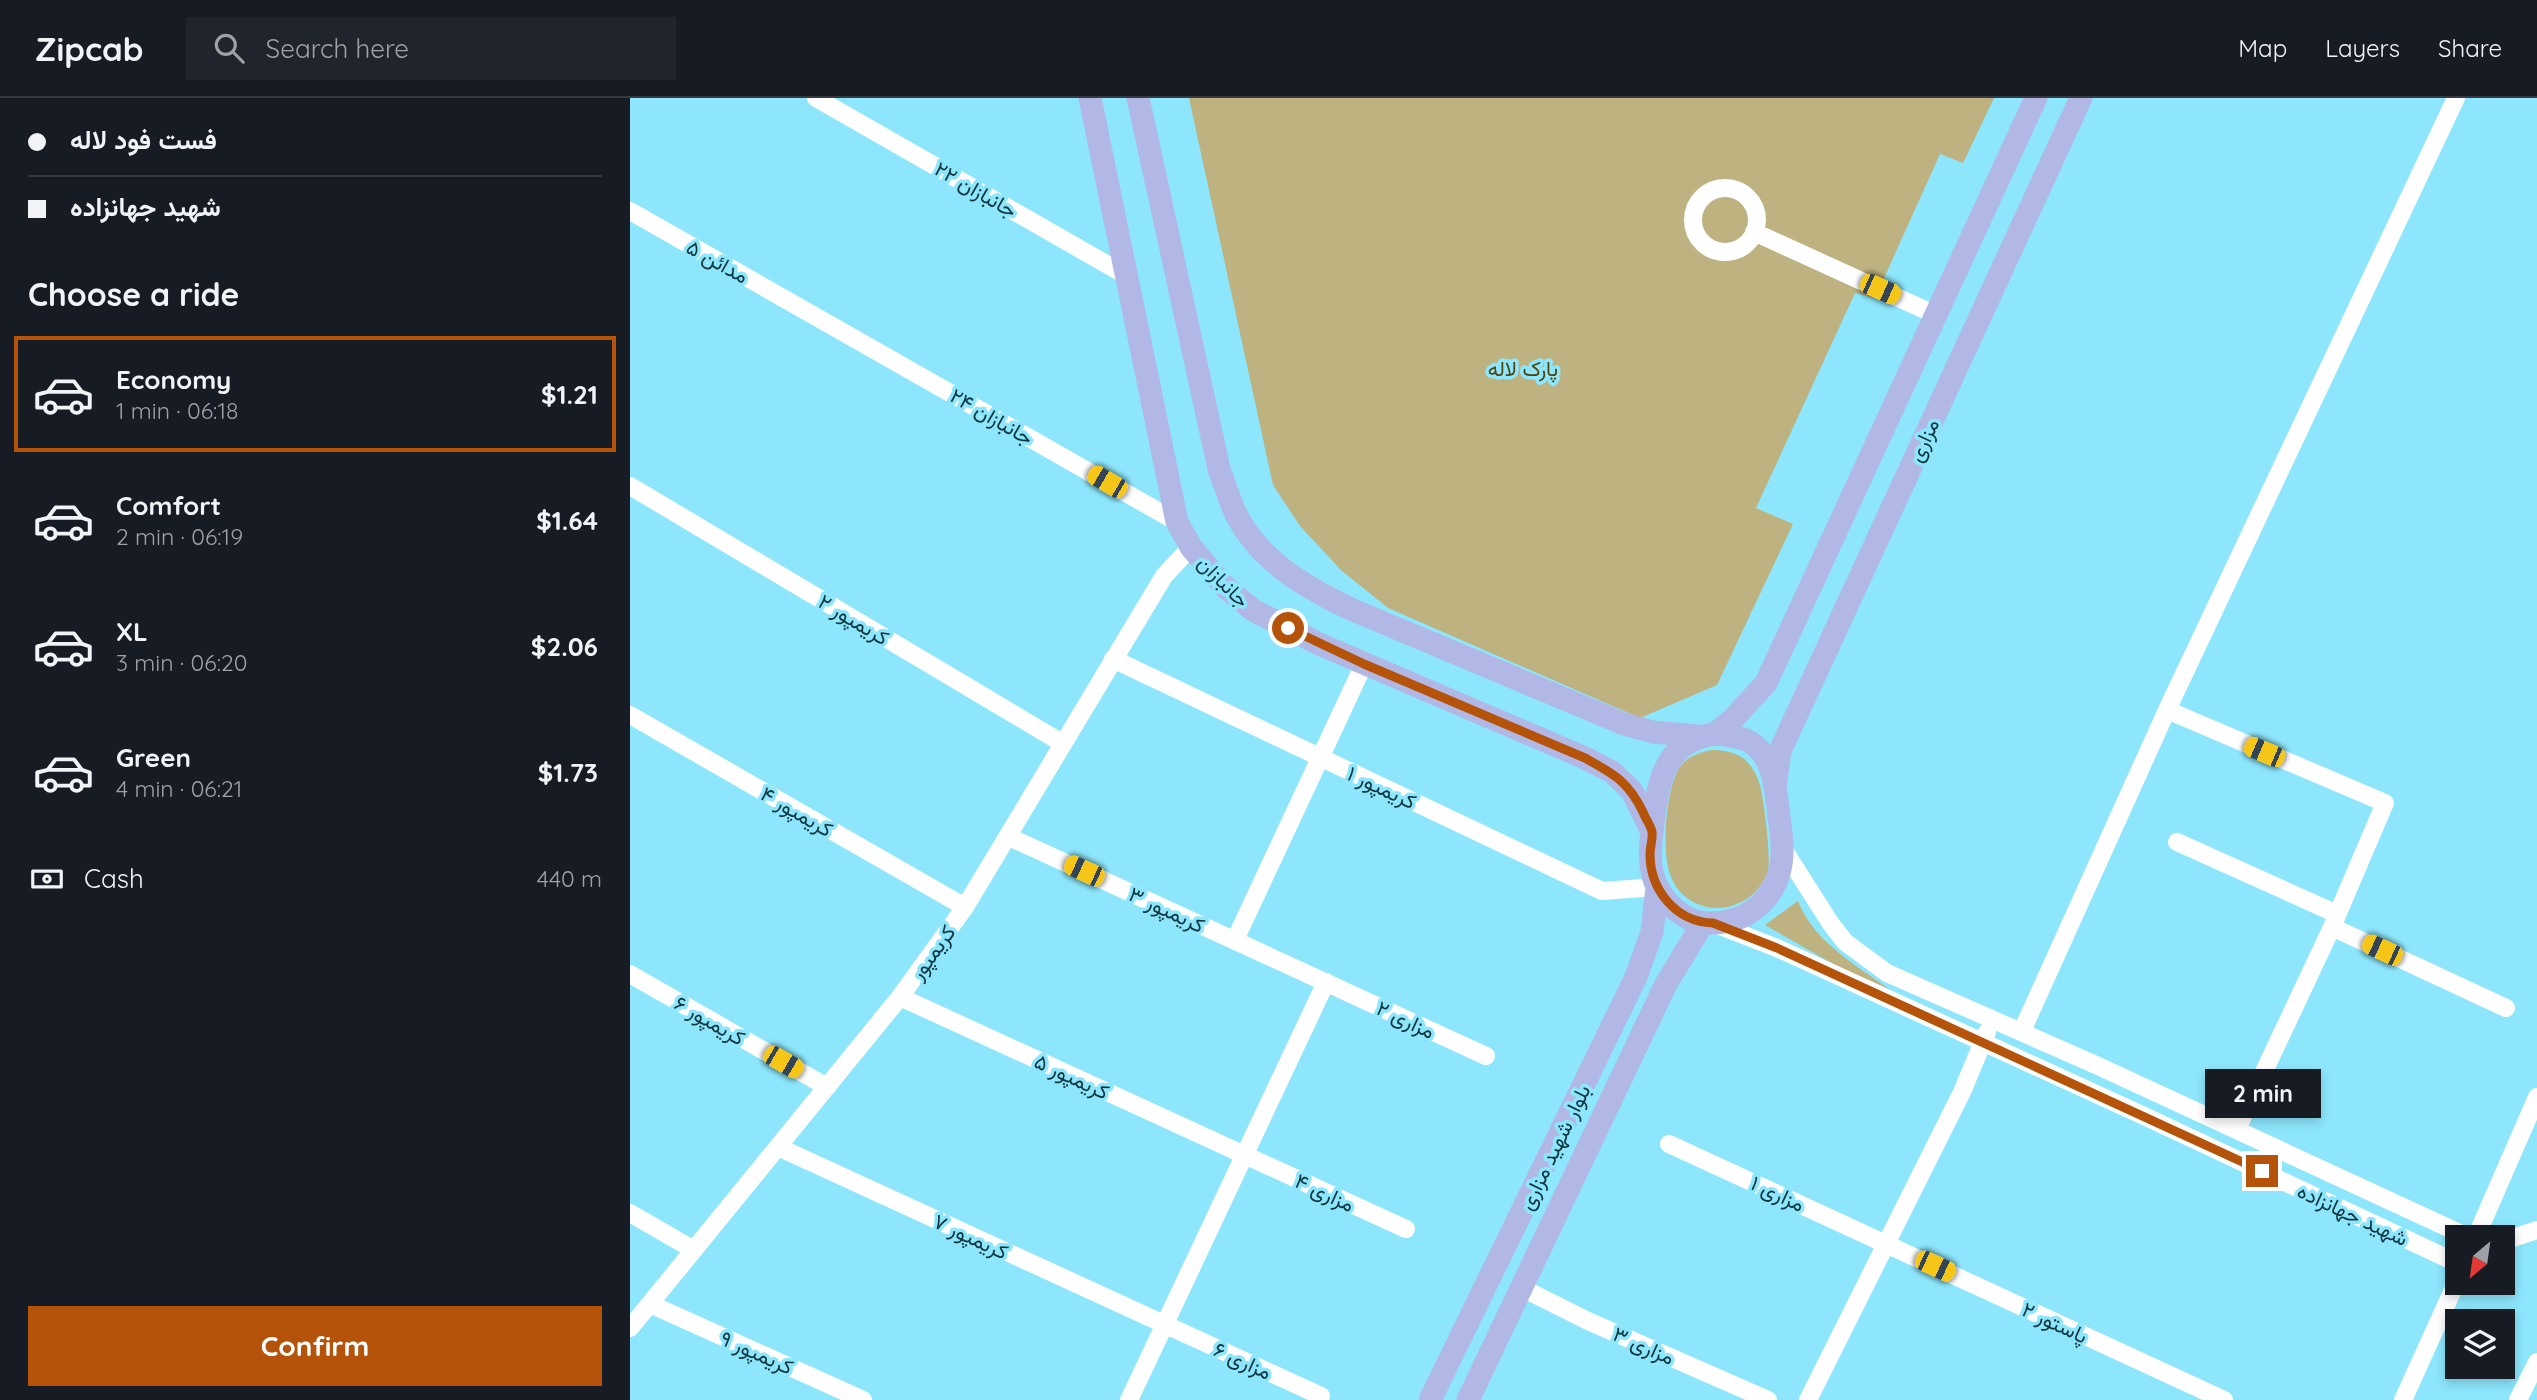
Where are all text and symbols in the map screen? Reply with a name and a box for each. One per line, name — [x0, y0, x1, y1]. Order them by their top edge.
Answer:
search box — [186, 17, 676, 80]
text: Zipcab — [35, 28, 144, 69]
icon: search — [210, 29, 248, 67]
text: Search here — [266, 32, 409, 65]
text: Map — [2238, 33, 2287, 63]
text: Layers — [2325, 33, 2400, 63]
text: Share — [2438, 33, 2502, 63]
text: فست فود لاله — [70, 123, 217, 156]
street label: جانبازان ۲۲ — [930, 155, 1022, 224]
text: شهید جهانزاده — [70, 190, 221, 223]
street label: مدائن ۵ — [682, 233, 754, 289]
car — [1857, 271, 1904, 307]
text: Choose a ride — [28, 274, 240, 314]
park label: پارک لاله — [1488, 355, 1558, 383]
icon: car — [32, 363, 95, 426]
text: Economy — [116, 363, 231, 396]
text: $1.21 — [541, 378, 598, 411]
street label: جانبازان ۲۴ — [945, 382, 1038, 451]
text: 1 min · 06:18 — [116, 396, 238, 425]
street label: مزاری — [1902, 414, 1945, 466]
car — [1084, 462, 1131, 502]
icon: car — [32, 489, 95, 552]
text: Comfort — [116, 489, 221, 522]
text: $1.64 — [536, 504, 598, 537]
text: 2 min · 06:19 — [116, 522, 243, 551]
street label: جانبازان — [1192, 549, 1256, 613]
street label: کریمپور ۲ — [813, 588, 894, 652]
route start — [1272, 612, 1304, 644]
icon: car — [32, 615, 95, 678]
text: XL — [116, 615, 148, 648]
text: $2.06 — [531, 630, 598, 663]
text: 3 min · 06:20 — [116, 648, 247, 677]
car — [2241, 734, 2288, 770]
icon: car — [32, 741, 95, 804]
text: Green — [116, 741, 191, 774]
text: $1.73 — [538, 756, 598, 789]
street label: کریمپور ۱ — [1343, 760, 1421, 816]
text: 4 min · 06:21 — [116, 774, 242, 803]
street label: کریمپور ۴ — [755, 780, 838, 844]
car — [1061, 853, 1108, 889]
icon: cash — [28, 860, 66, 898]
text: Cash — [84, 862, 144, 895]
text: 440 m — [537, 864, 602, 893]
street label: کریمپور ۳ — [1124, 880, 1209, 940]
street label: کریمپور — [903, 920, 962, 986]
car — [2359, 932, 2406, 968]
street label: کریمپور ۶ — [669, 989, 750, 1052]
street label: مزاری ۲ — [1372, 994, 1439, 1045]
car — [760, 1042, 807, 1082]
street label: کریمپور ۵ — [1030, 1047, 1113, 1106]
callout: 2 min — [2204, 1070, 2320, 1118]
text: 2 min — [2233, 1079, 2293, 1108]
street label: بلوار شهید مزاری — [1512, 1080, 1596, 1214]
route end — [2246, 1155, 2278, 1187]
street label: مزاری ۴ — [1291, 1167, 1359, 1218]
street label: مزاری ۱ — [1746, 1169, 1809, 1218]
street label: شهید جهانزاده — [2293, 1177, 2412, 1252]
street label: کریمپور ۷ — [929, 1207, 1012, 1266]
north arrow — [2445, 1225, 2515, 1295]
map controls — [2445, 1225, 2515, 1379]
car — [1912, 1248, 1959, 1284]
street label: پاستور ۲ — [2017, 1296, 2092, 1350]
button: Confirm — [28, 1306, 602, 1386]
button: layers — [2445, 1309, 2515, 1379]
street label: مزاری ۳ — [1609, 1320, 1679, 1371]
street label: کریمپور ۹ — [716, 1324, 798, 1381]
street label: مزاری ۶ — [1210, 1335, 1276, 1386]

